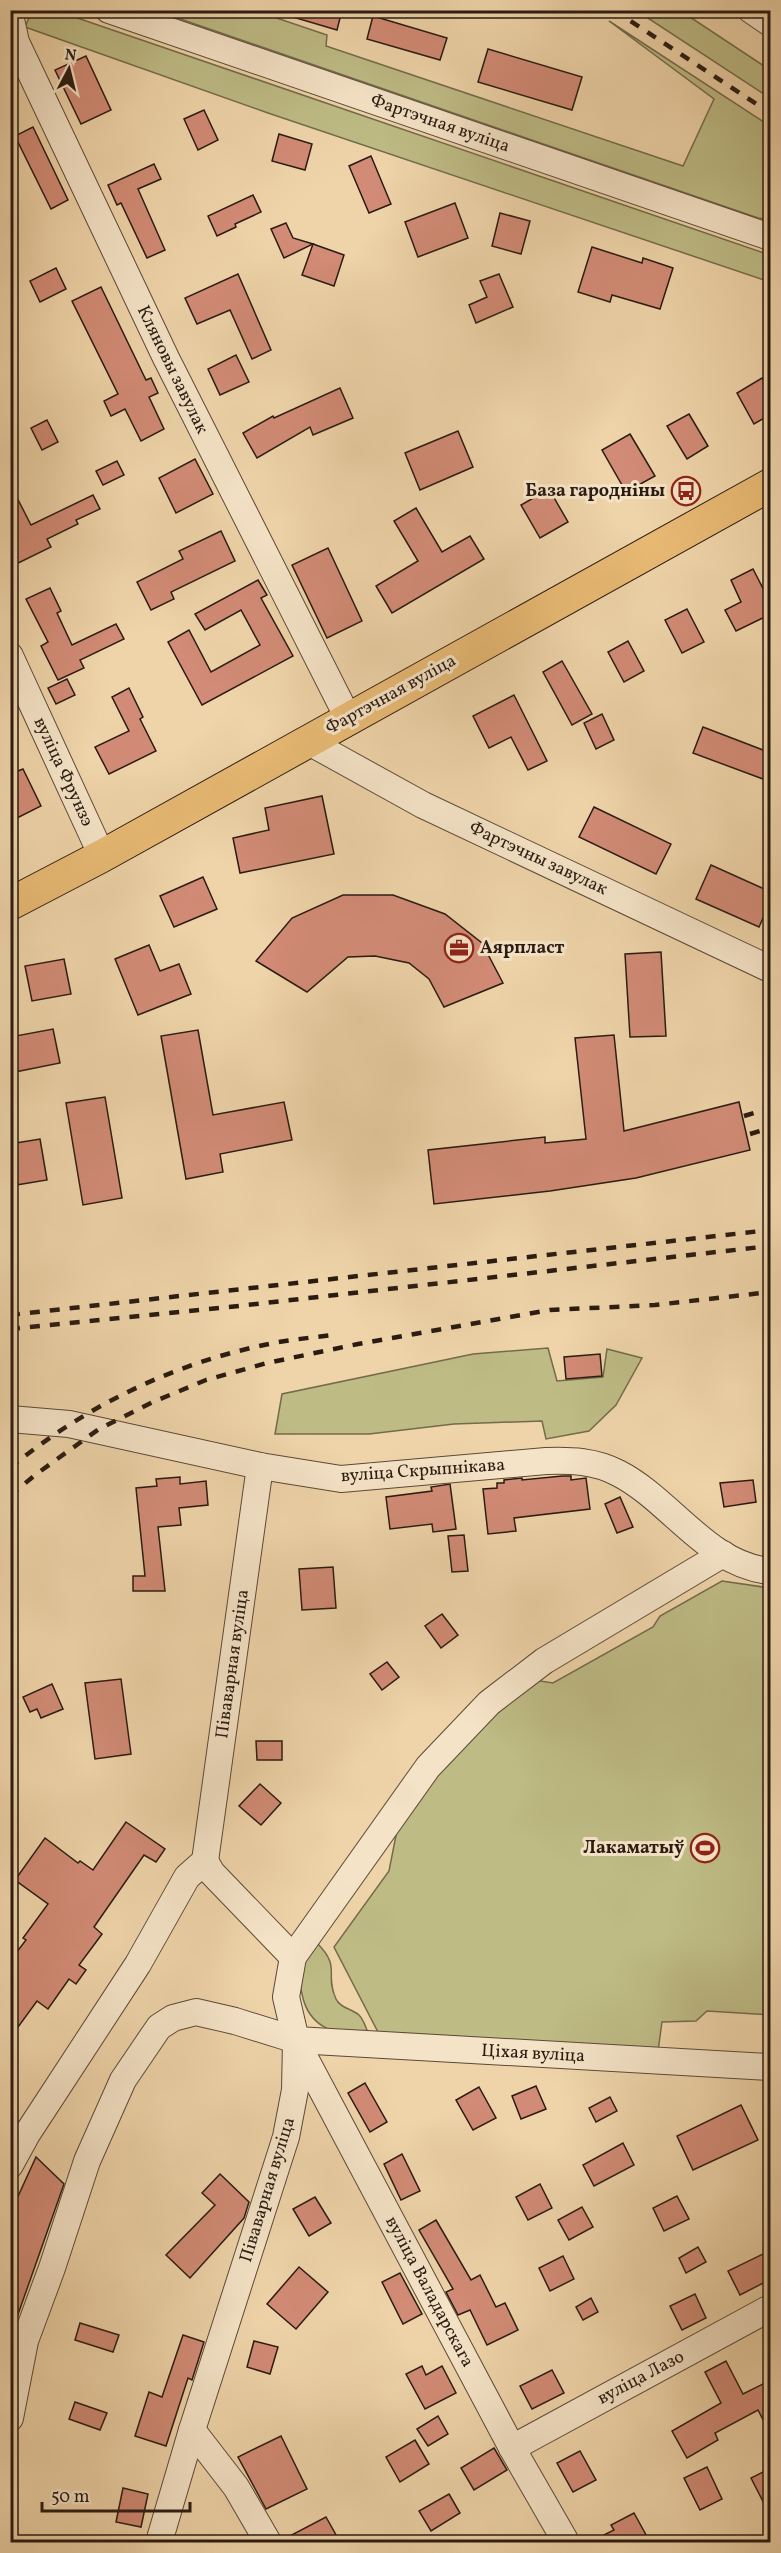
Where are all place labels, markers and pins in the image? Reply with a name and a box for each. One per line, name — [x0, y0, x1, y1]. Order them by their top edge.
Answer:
bus stop icon: База гародніны — [670, 475, 702, 507]
place label: База гародніны — [525, 479, 665, 504]
office icon: Аярпласт — [443, 932, 475, 964]
place label: Аярпласт — [480, 936, 565, 961]
sports icon: Лакаматыў — [689, 1832, 721, 1864]
place label: Лакаматыў — [583, 1836, 684, 1861]

